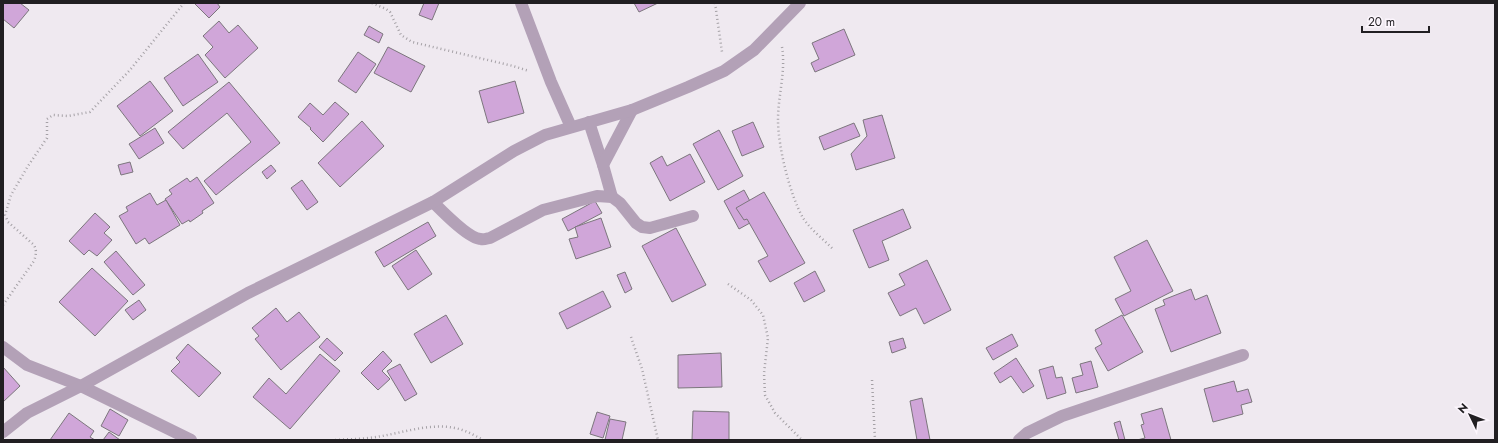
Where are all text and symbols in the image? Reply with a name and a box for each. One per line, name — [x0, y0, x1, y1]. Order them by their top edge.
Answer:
scale bar — [1362, 8, 1429, 34]
text: 20 m — [1368, 13, 1395, 31]
north arrow — [1450, 395, 1490, 435]
text: N — [1454, 400, 1472, 417]

